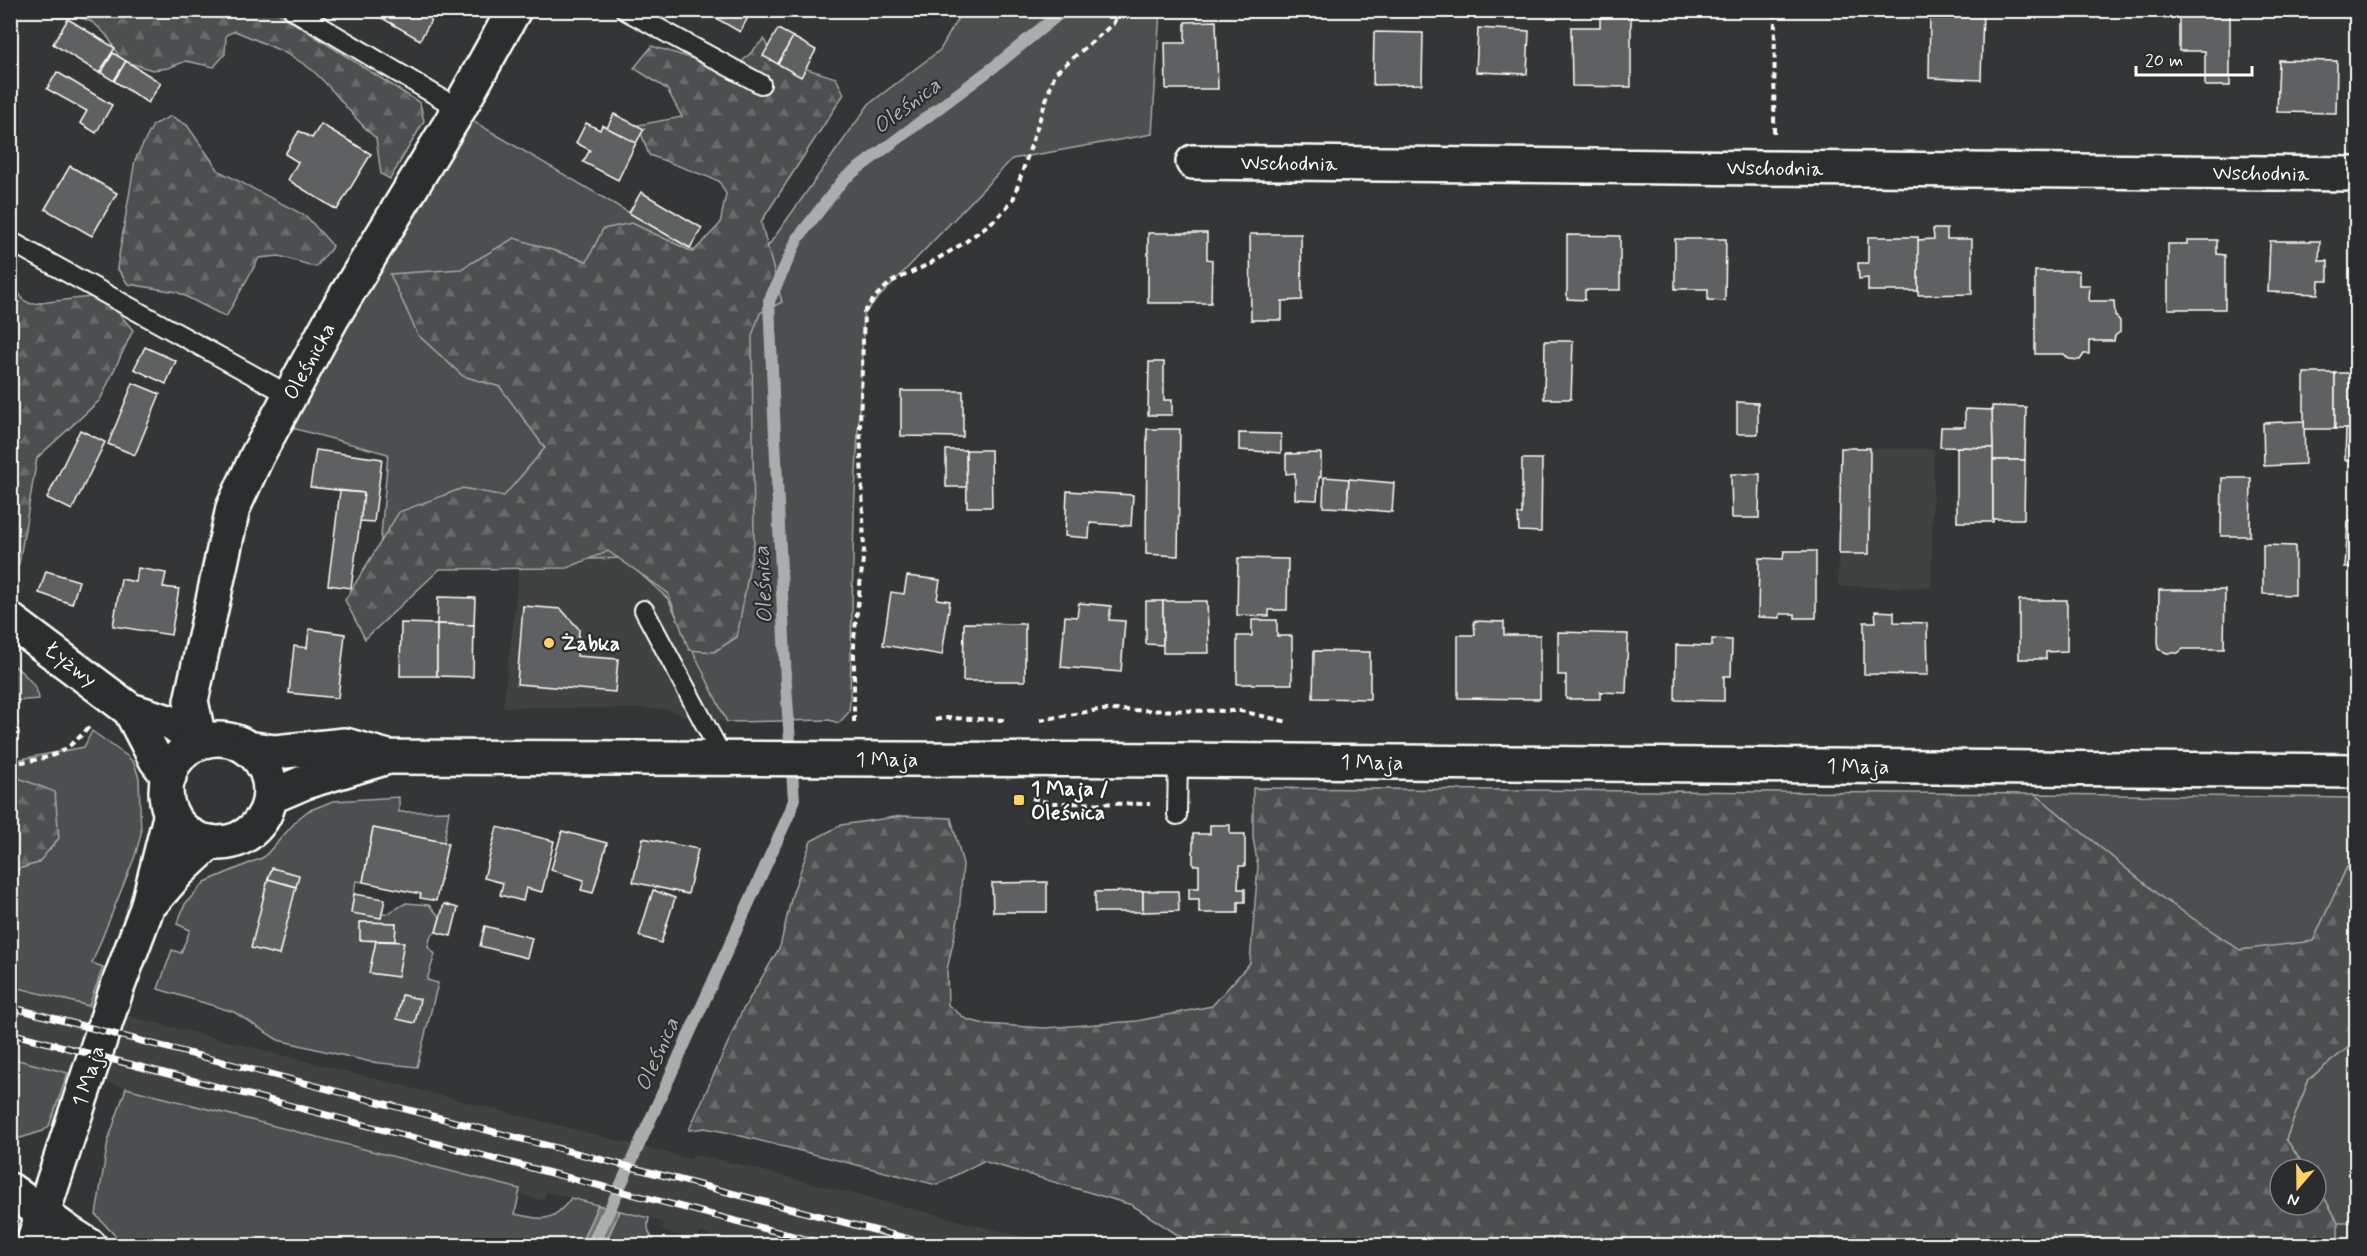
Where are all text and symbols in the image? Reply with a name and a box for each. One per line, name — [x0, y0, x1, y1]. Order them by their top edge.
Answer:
scale bar — [2136, 39, 2252, 77]
text: 20 m — [2145, 49, 2183, 73]
water label: Oleśnica — [868, 72, 947, 141]
street label: Wschodnia — [1240, 149, 1338, 179]
street label: Wschodnia — [1726, 154, 1824, 184]
street label: Wschodnia — [2212, 159, 2310, 189]
street label: Oleśnicka — [277, 318, 343, 405]
water label: Oleśnica — [748, 545, 780, 624]
place label: Żabka — [561, 630, 620, 658]
street label: Łyżwy — [38, 636, 103, 694]
marker: Żabka — [542, 636, 556, 650]
street label: 1 Maja — [856, 746, 918, 774]
street label: 1 Maja — [1340, 748, 1404, 778]
street label: 1 Maja — [1826, 752, 1890, 782]
place label: 1 Maja / Oleśnica — [1031, 775, 1109, 827]
marker: 1 Maja / Oleśnica — [1012, 793, 1026, 807]
water label: Oleśnica — [629, 1013, 686, 1096]
street label: 1 Maja — [66, 1042, 112, 1110]
north arrow — [2268, 1157, 2328, 1217]
text: N — [2285, 1188, 2302, 1211]

